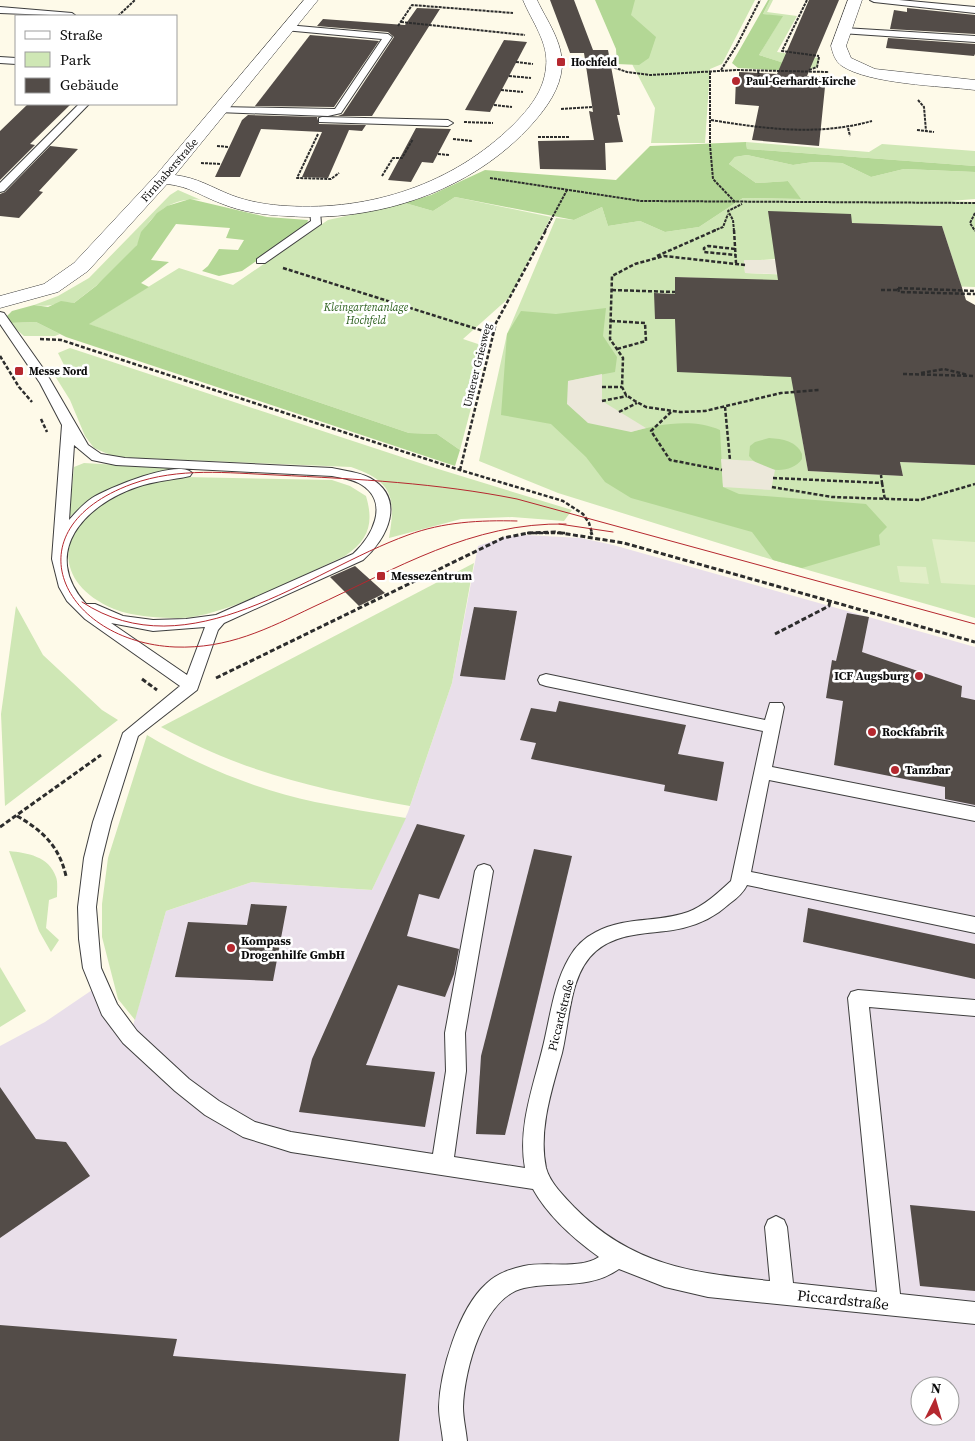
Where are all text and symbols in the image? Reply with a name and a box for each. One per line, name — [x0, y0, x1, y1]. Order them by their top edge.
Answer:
legend — [15, 15, 178, 105]
text: Straße — [60, 24, 103, 45]
text: Park — [60, 49, 92, 70]
place label: Hochfeld — [571, 55, 618, 70]
marker: Hochfeld — [555, 56, 567, 68]
text: Gebäude — [60, 74, 119, 95]
place label: Paul-Gerhardt-Kirche — [746, 74, 856, 89]
marker: Paul-Gerhardt-Kirche — [730, 75, 742, 87]
street label: Firnhaberstraße — [137, 135, 202, 206]
park label: Kleingartenanlage Hochfeld — [323, 300, 409, 328]
street label: Unterer Griesweg — [460, 321, 495, 409]
place label: Messe Nord — [29, 364, 88, 379]
marker: Messe Nord — [13, 365, 25, 377]
place label: Messezentrum — [391, 568, 472, 584]
marker: Messezentrum — [375, 570, 387, 582]
place label: ICF Augsburg — [834, 668, 909, 684]
marker: ICF Augsburg — [913, 670, 925, 682]
place label: Rockfabrik — [882, 724, 945, 740]
marker: Rockfabrik — [866, 726, 878, 738]
place label: Tanzbar — [905, 762, 951, 778]
marker: Tanzbar — [889, 764, 901, 776]
place label: Kompass Drogenhilfe GmbH — [241, 933, 345, 963]
marker: Kompass Drogenhilfe GmbH — [225, 942, 237, 954]
street label: Piccardstraße — [544, 977, 578, 1053]
street label: Piccardstraße — [796, 1284, 890, 1315]
north arrow — [910, 1376, 960, 1426]
text: N — [930, 1378, 942, 1398]

